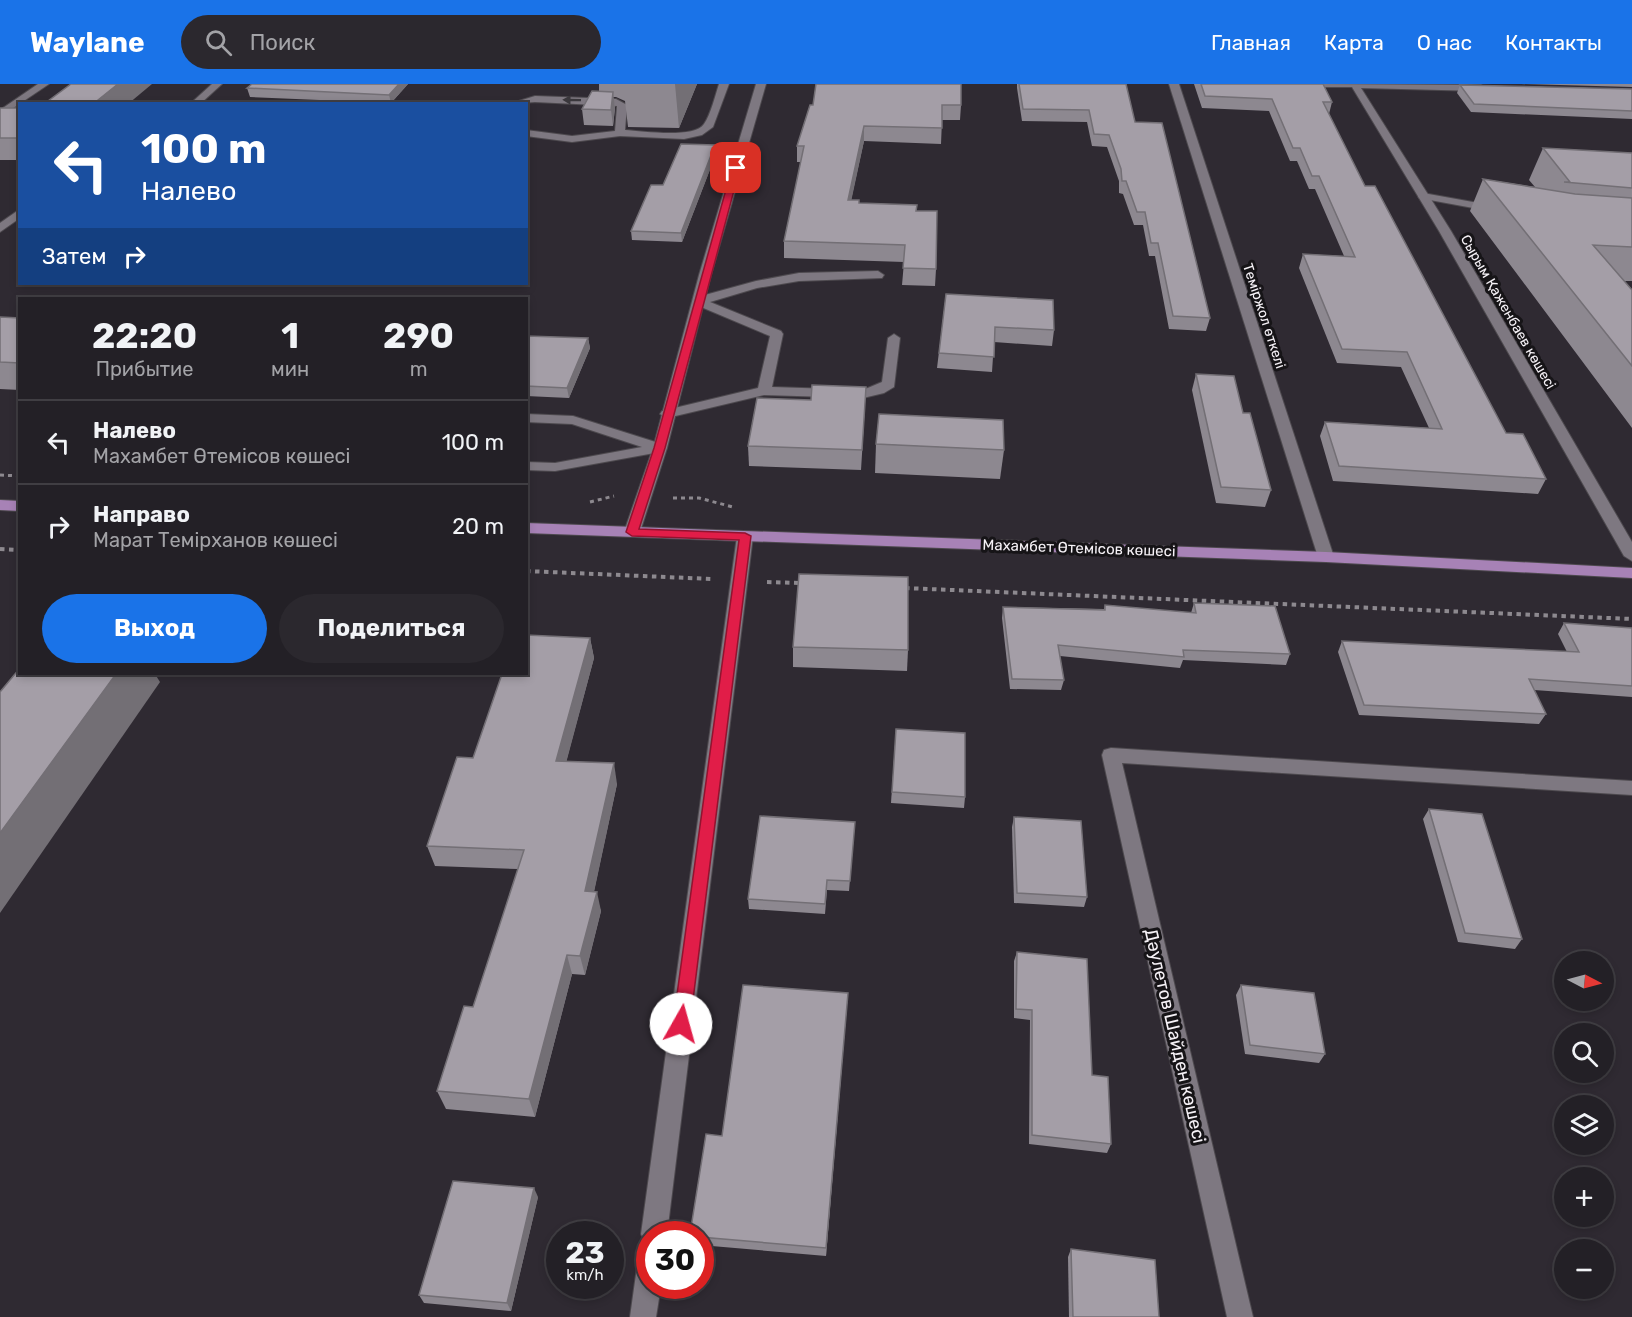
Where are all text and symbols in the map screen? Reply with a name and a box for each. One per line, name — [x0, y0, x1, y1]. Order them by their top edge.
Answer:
search box — [181, 15, 601, 69]
text: Waylane — [30, 26, 145, 59]
icon: search — [202, 26, 235, 59]
text: Поиск — [250, 29, 315, 56]
text: Главная — [1211, 30, 1291, 55]
text: Карта — [1324, 30, 1384, 55]
text: О нас — [1417, 30, 1472, 55]
text: Контакты — [1505, 30, 1602, 55]
one-way arrow — [562, 95, 581, 105]
text: 100 m — [141, 124, 266, 174]
icon: left — [42, 126, 120, 204]
pin — [710, 142, 761, 193]
icon: arrive — [719, 151, 752, 184]
text: Налево — [141, 175, 237, 207]
street label: Сырым Қаженбаев көшесі — [1457, 232, 1559, 392]
icon: right — [118, 240, 151, 273]
text: Затем — [42, 243, 106, 270]
street label: Теміржол өткелі — [1239, 261, 1289, 371]
text: 22:20 — [92, 314, 197, 357]
text: 1 — [281, 314, 299, 357]
text: 290 — [383, 314, 454, 357]
text: Прибытие — [96, 357, 193, 381]
text: мин — [271, 357, 309, 381]
text: m — [410, 357, 427, 381]
text: Налево — [93, 417, 176, 444]
icon: left — [42, 426, 75, 459]
text: 100 m — [442, 429, 504, 456]
text: Махамбет Өтемісов көшесі — [93, 444, 350, 468]
text: Направо — [93, 501, 190, 528]
icon: right — [42, 510, 75, 543]
text: 20 m — [452, 513, 504, 540]
text: Марат Темірханов көшесі — [93, 528, 338, 552]
street label: Махамбет Өтемісов көшесі — [982, 536, 1176, 560]
button: Выход — [42, 594, 267, 663]
button: Поделиться — [279, 594, 504, 663]
street label: Дәулетов Шайден көшесі — [1140, 927, 1210, 1145]
north arrow — [1554, 951, 1614, 1011]
map controls — [1554, 951, 1614, 1299]
position arrow — [649, 992, 713, 1056]
button: search — [1554, 1023, 1614, 1083]
button: layers — [1554, 1095, 1614, 1155]
button: + — [1554, 1167, 1614, 1227]
speed limit sign: 30 — [636, 1221, 714, 1299]
text: 23 — [565, 1235, 605, 1271]
button: − — [1554, 1239, 1614, 1299]
text: km/h — [566, 1266, 604, 1284]

